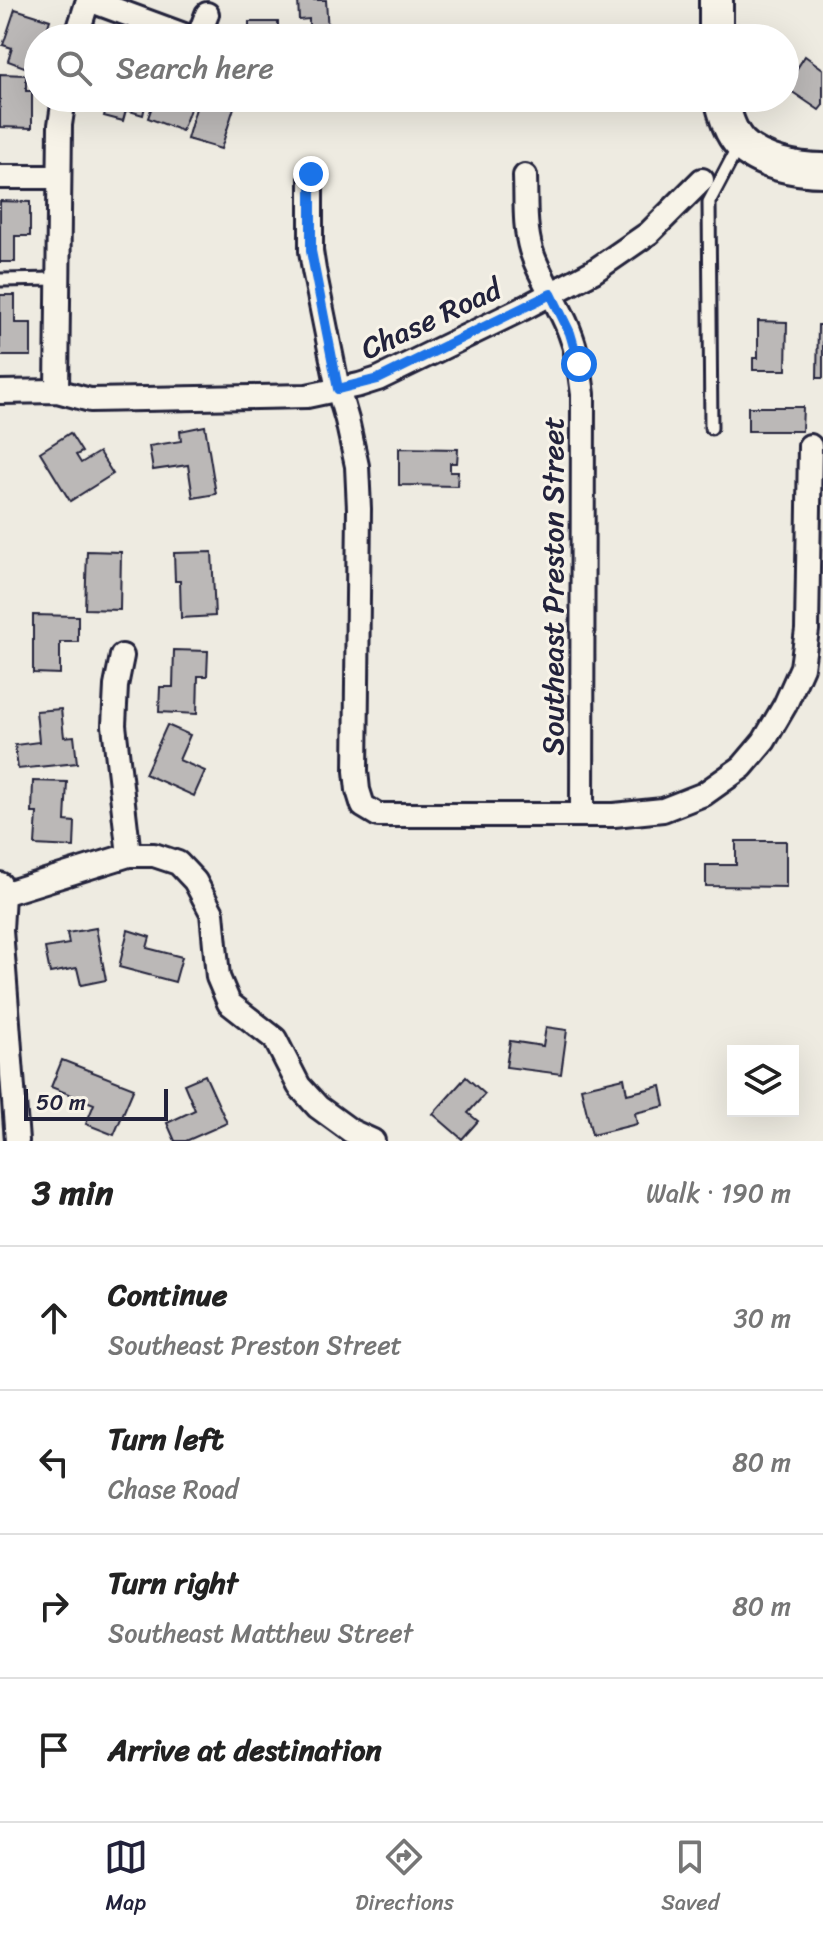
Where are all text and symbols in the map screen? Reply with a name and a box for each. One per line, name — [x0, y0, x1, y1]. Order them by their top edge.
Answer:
search box — [24, 24, 799, 112]
text: Search here — [116, 41, 274, 95]
icon: search — [52, 46, 96, 90]
route end — [293, 156, 329, 192]
street label: Chase Road — [351, 262, 513, 375]
route start — [561, 346, 597, 382]
street label: Southeast Preston Street — [526, 416, 580, 756]
map controls — [727, 1045, 799, 1117]
button: layers — [727, 1045, 799, 1117]
text: 50 m — [36, 1083, 86, 1122]
scale bar — [24, 1085, 168, 1121]
text: 3 min — [32, 1163, 113, 1223]
text: Walk · 190 m — [646, 1170, 791, 1216]
text: Continue — [108, 1268, 227, 1322]
text: 30 m — [734, 1295, 791, 1341]
icon: ahead — [32, 1296, 76, 1340]
text: Southeast Preston Street — [108, 1322, 402, 1368]
text: Turn left — [108, 1412, 224, 1466]
text: 80 m — [732, 1439, 791, 1485]
icon: left — [32, 1440, 76, 1484]
text: Chase Road — [108, 1466, 238, 1512]
text: Turn right — [108, 1556, 238, 1610]
text: 80 m — [732, 1583, 791, 1629]
icon: right — [32, 1584, 76, 1628]
text: Southeast Matthew Street — [108, 1610, 413, 1656]
text: Arrive at destination — [108, 1723, 382, 1777]
icon: arrive — [32, 1728, 76, 1772]
tab: Map — [104, 1835, 148, 1922]
tab: Directions — [355, 1835, 454, 1922]
tab: Saved — [661, 1835, 719, 1922]

